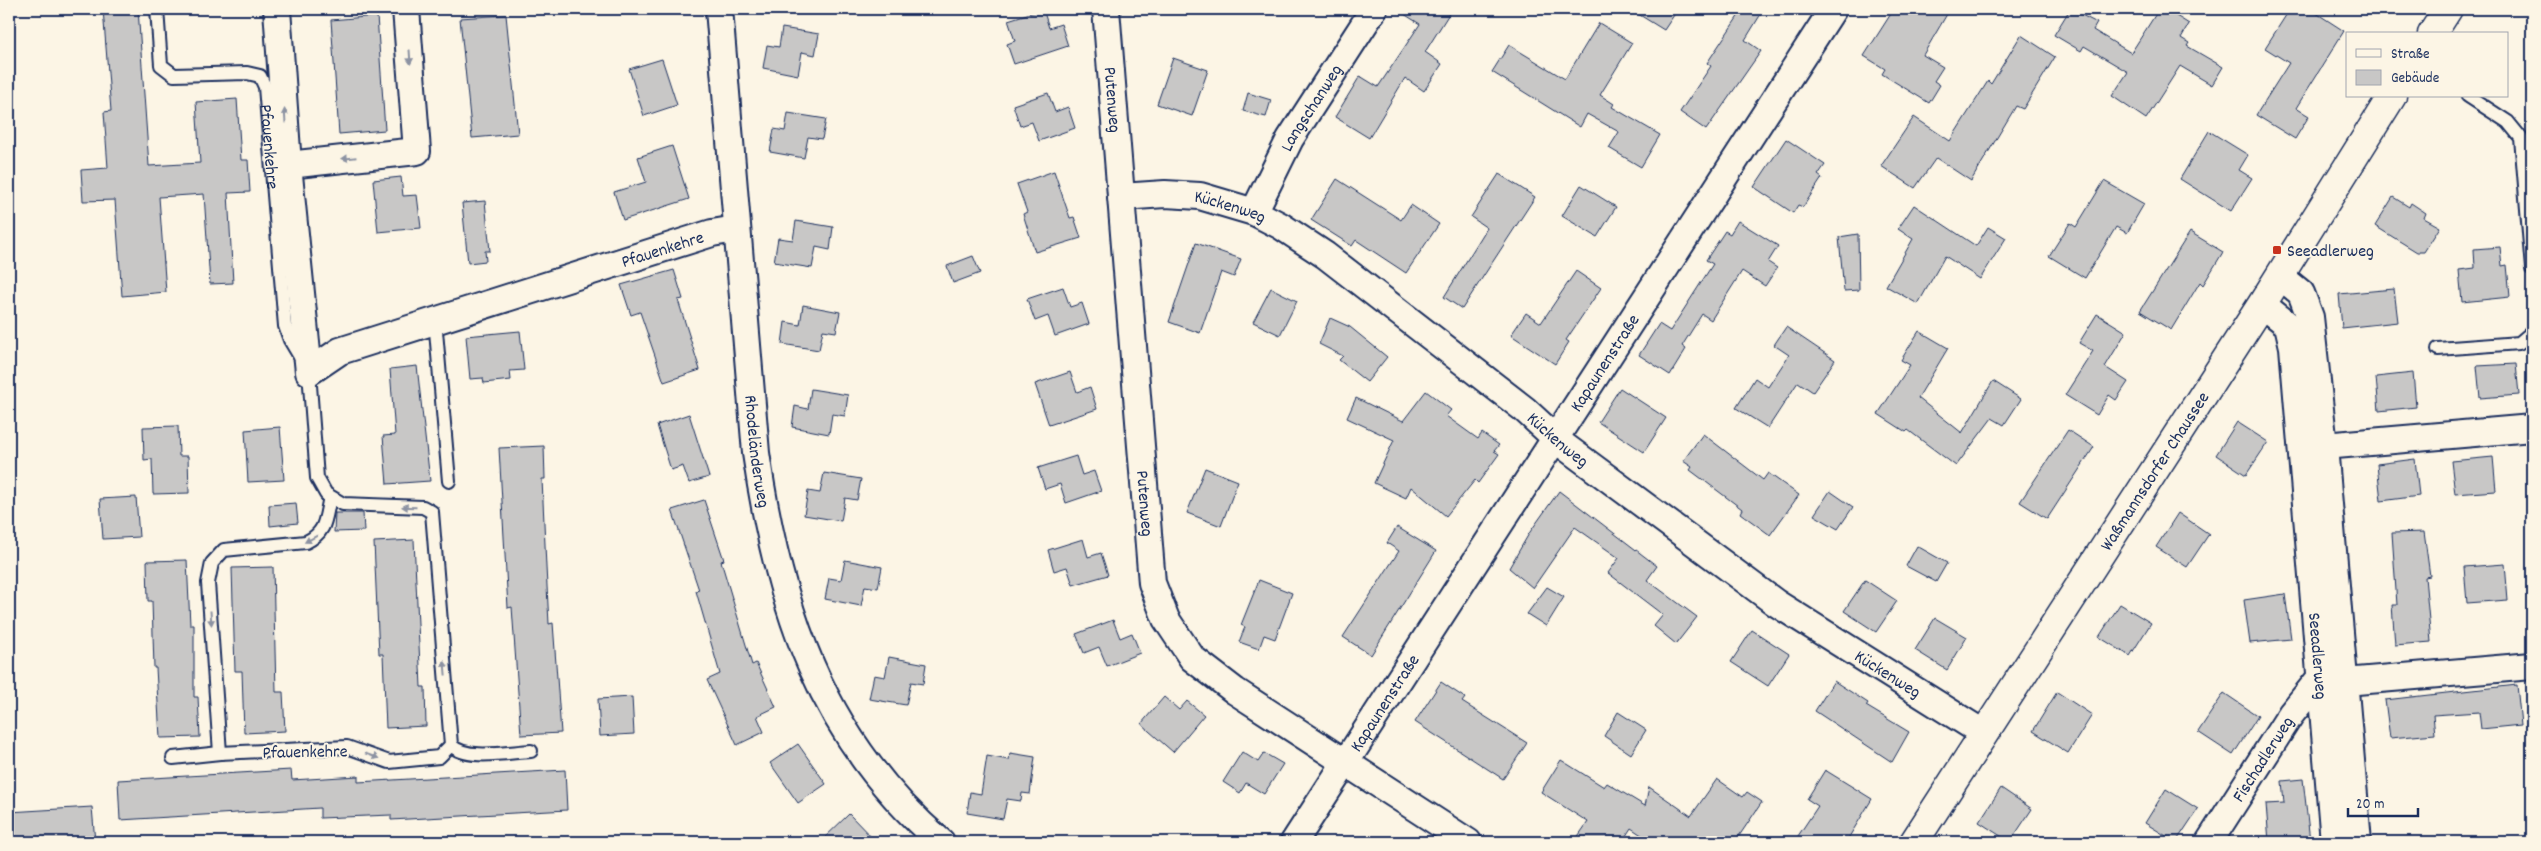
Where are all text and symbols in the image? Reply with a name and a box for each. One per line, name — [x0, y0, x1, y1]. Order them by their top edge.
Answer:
legend — [2346, 32, 2508, 98]
text: Straße — [2391, 44, 2430, 66]
one-way arrow — [406, 50, 414, 66]
street label: Langschanweg — [1276, 60, 1350, 156]
street label: Putenweg — [1096, 66, 1126, 134]
text: Gebäude — [2391, 68, 2440, 90]
street label: Pfauenkehre — [252, 104, 284, 191]
one-way arrow — [280, 108, 288, 124]
one-way arrow — [341, 154, 357, 162]
street label: Kückenweg — [1194, 186, 1270, 231]
street label: Pfauenkehre — [619, 226, 707, 276]
place label: Seeadlerweg — [2287, 240, 2374, 265]
marker: Seeadlerweg — [2271, 244, 2283, 256]
street label: Kapaunenstraße — [1565, 310, 1647, 418]
street label: Waßmannsdorfer Chaussee — [2095, 388, 2217, 557]
street label: Rhodeländerweg — [736, 394, 775, 510]
street label: Kückenweg — [1520, 407, 1593, 475]
street label: Putenweg — [1128, 470, 1158, 538]
one-way arrow — [401, 502, 417, 510]
one-way arrow — [304, 535, 319, 543]
one-way arrow — [207, 611, 215, 627]
street label: Seeadlerweg — [2300, 612, 2332, 701]
street label: Kückenweg — [1849, 645, 1925, 706]
street label: Kapaunenstraße — [1345, 650, 1427, 758]
one-way arrow — [440, 659, 448, 675]
street label: Fischadlerweg — [2228, 712, 2301, 808]
street label: Pfauenkehre — [262, 740, 348, 767]
one-way arrow — [365, 752, 380, 760]
scale bar — [2348, 786, 2418, 818]
text: 20 m — [2356, 794, 2384, 816]

